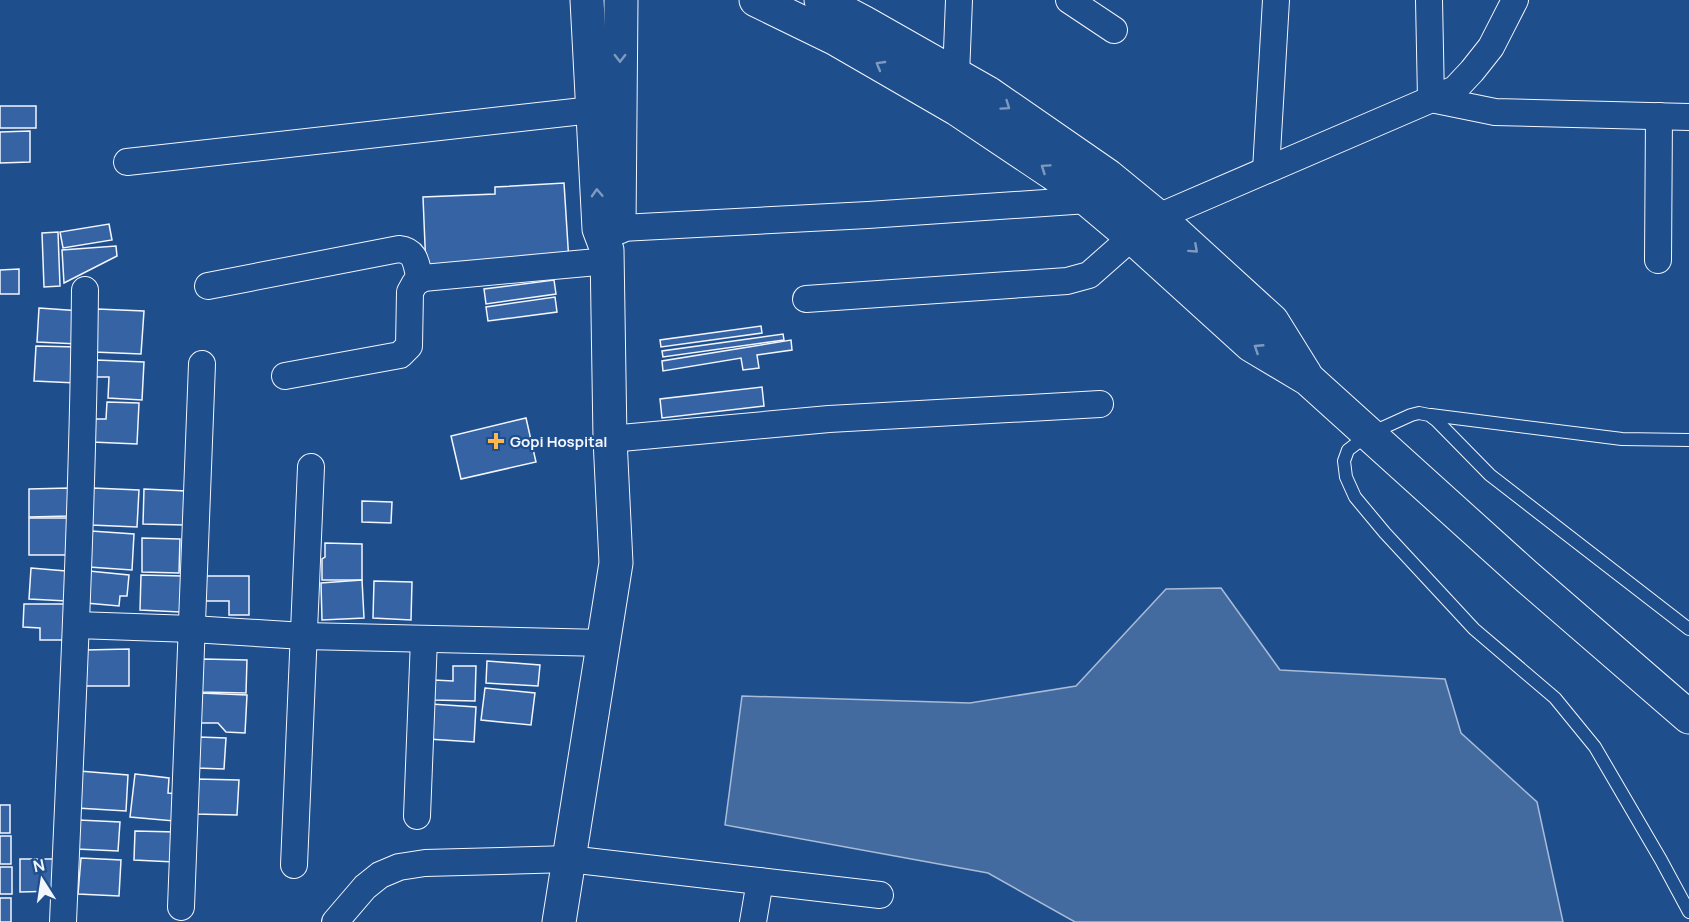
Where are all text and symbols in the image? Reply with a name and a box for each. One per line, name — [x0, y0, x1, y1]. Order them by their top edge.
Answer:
one-way arrow — [614, 54, 626, 63]
one-way arrow — [876, 60, 886, 72]
one-way arrow — [999, 99, 1010, 110]
one-way arrow — [1041, 164, 1052, 175]
one-way arrow — [591, 189, 604, 198]
one-way arrow — [1187, 242, 1198, 253]
one-way arrow — [1254, 344, 1264, 356]
place label: Gopi Hospital — [510, 431, 608, 452]
marker: Gopi Hospital — [487, 432, 505, 450]
north arrow — [12, 850, 72, 910]
text: N — [31, 853, 47, 877]

